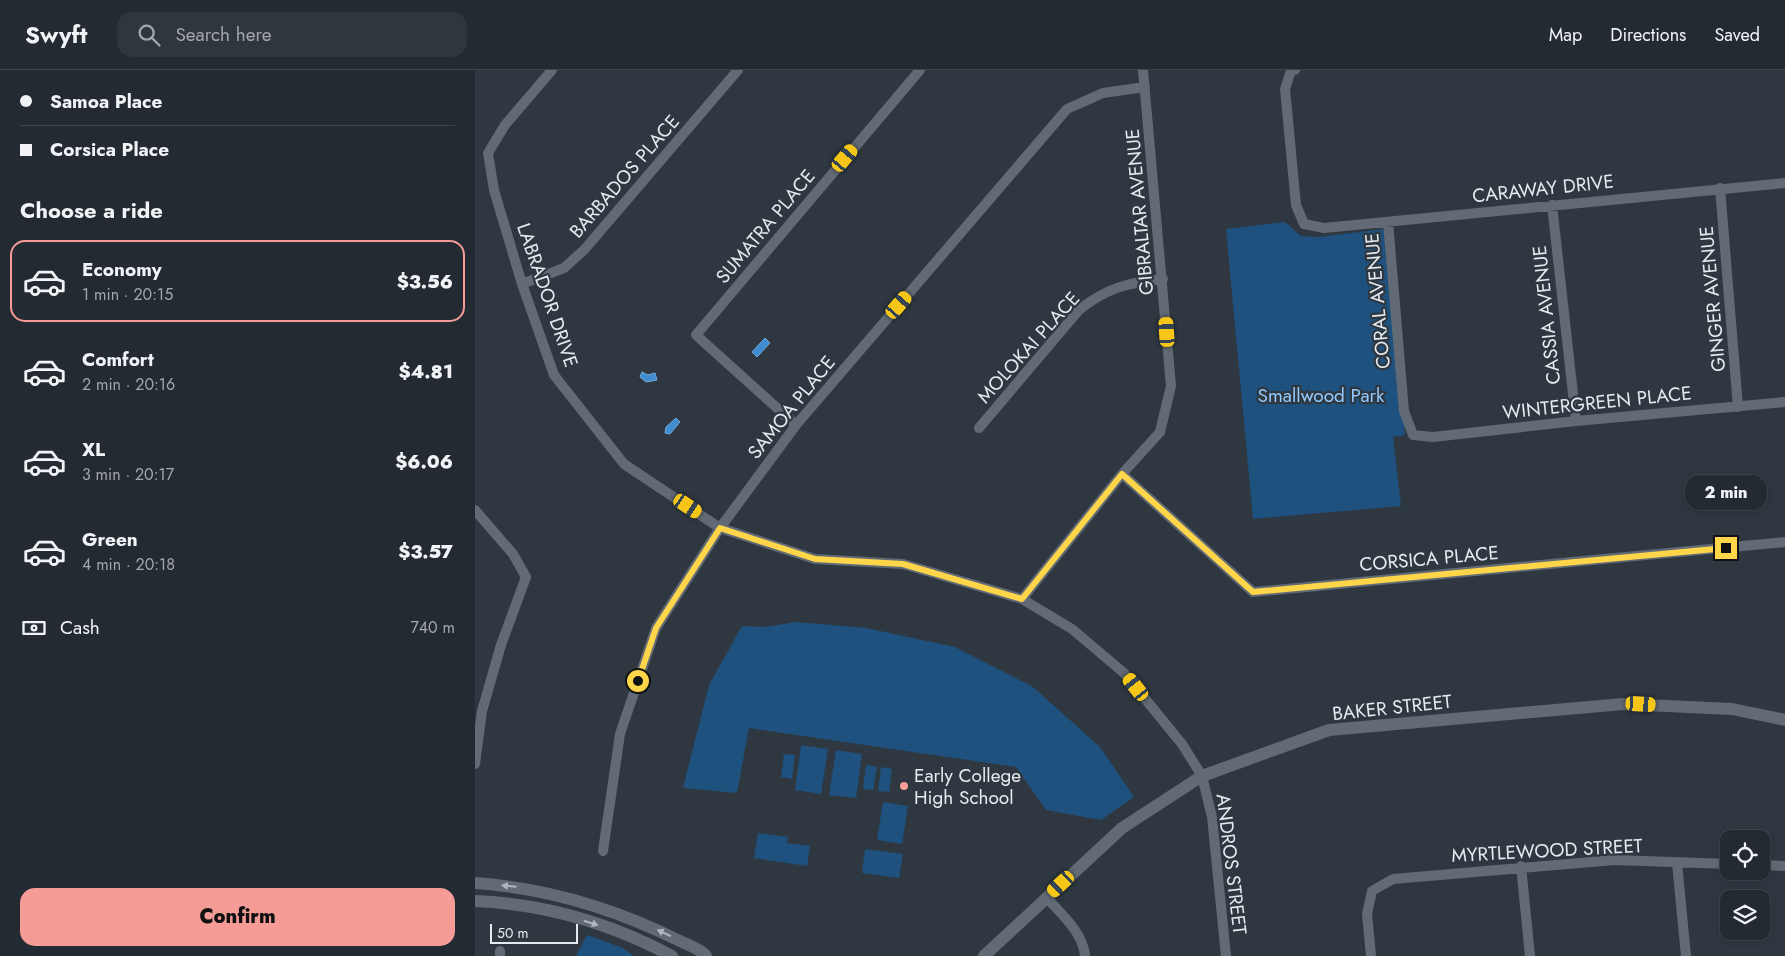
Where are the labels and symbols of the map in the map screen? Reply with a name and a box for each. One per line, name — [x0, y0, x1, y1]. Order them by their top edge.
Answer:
street label: BARBADOS PLACE — [563, 109, 686, 244]
street label: GIBRALTAR AVENUE — [1119, 128, 1160, 296]
car — [829, 142, 860, 174]
street label: SUMATRA PLACE — [710, 163, 821, 289]
street label: CARAWAY DRIVE — [1471, 168, 1615, 209]
street label: LABRADOR DRIVE — [510, 219, 585, 371]
street label: GINGER AVENUE — [1693, 225, 1732, 373]
street label: CORAL AVENUE — [1358, 232, 1397, 370]
street label: CASSIA AVENUE — [1526, 244, 1567, 386]
street label: MOLOKAI PLACE — [971, 286, 1086, 409]
car — [883, 289, 914, 321]
car — [1158, 317, 1175, 347]
street label: SAMOA PLACE — [741, 350, 842, 465]
street label: WINTERGREEN PLACE — [1501, 379, 1693, 426]
park label: Smallwood Park — [1258, 382, 1385, 409]
callout: 2 min — [1685, 476, 1767, 510]
car — [671, 491, 704, 521]
route end — [1715, 537, 1737, 559]
street label: CORSICA PLACE — [1358, 539, 1500, 578]
route start — [627, 670, 649, 692]
car — [1120, 671, 1151, 703]
street label: BAKER STREET — [1331, 688, 1453, 727]
car — [1625, 696, 1656, 712]
place label: Early College High School — [914, 762, 1021, 811]
marker: Early College High School — [898, 780, 910, 792]
street label: ANDROS STREET — [1209, 792, 1254, 936]
street label: MYRTLEWOOD STREET — [1451, 832, 1643, 869]
car — [1044, 868, 1077, 900]
one-way arrow — [501, 882, 517, 890]
one-way arrow — [584, 919, 599, 927]
scale bar — [490, 921, 577, 944]
one-way arrow — [657, 929, 671, 937]

